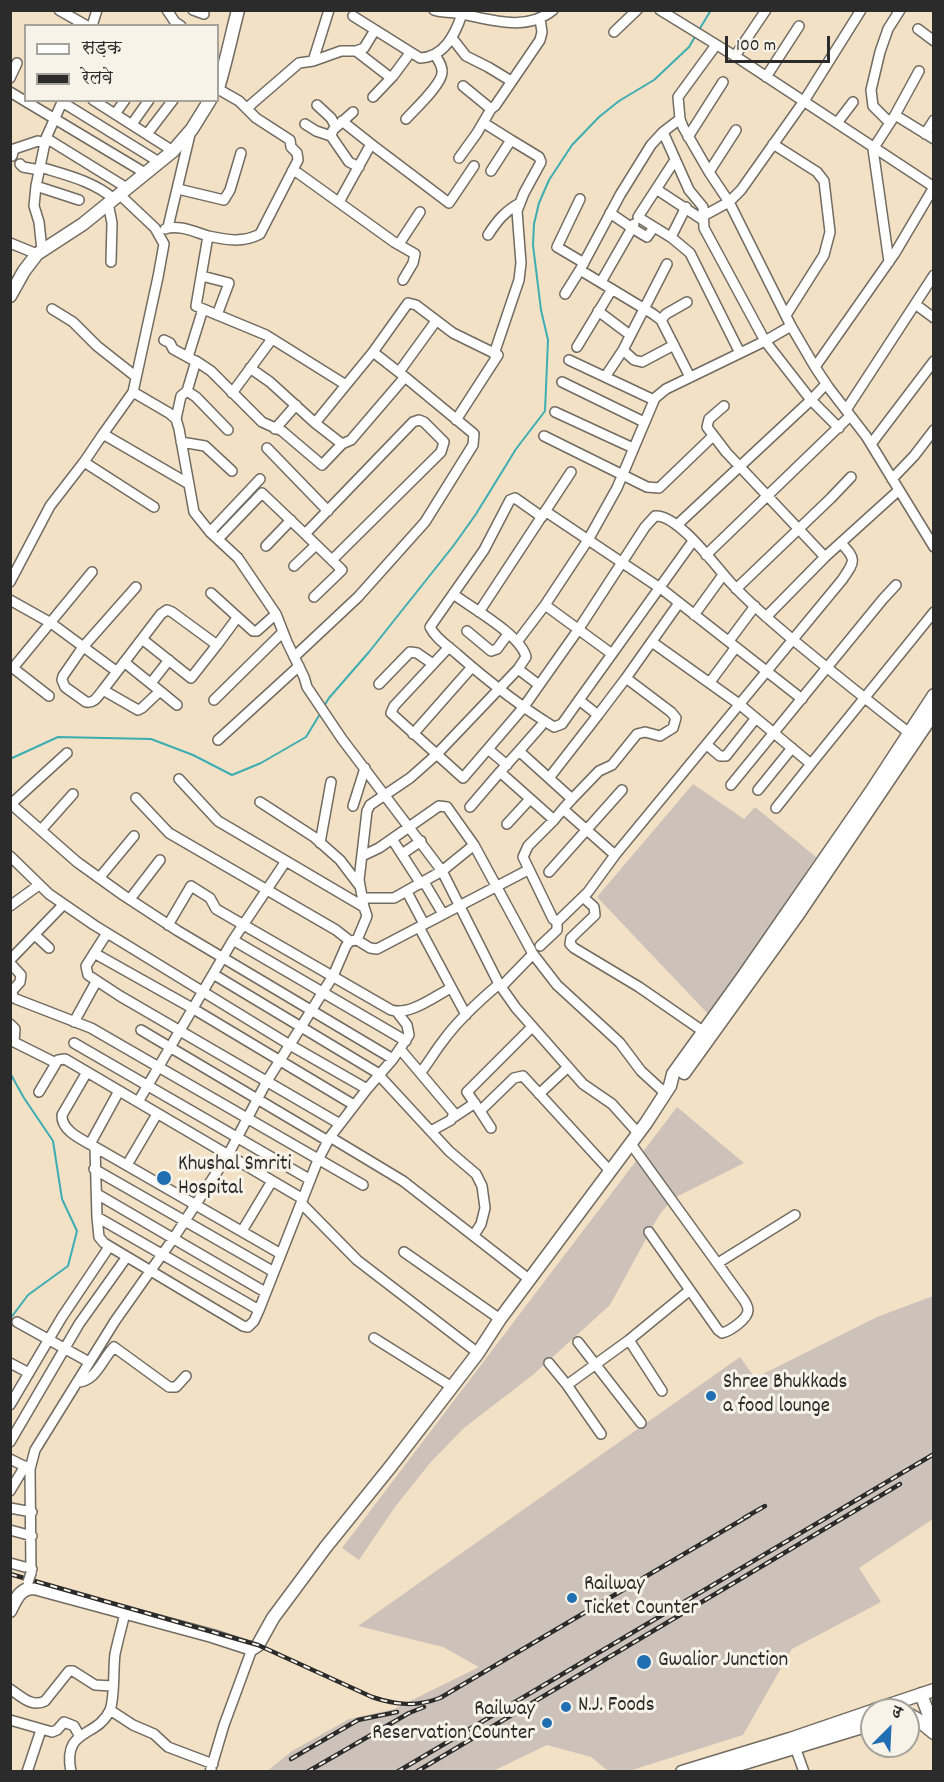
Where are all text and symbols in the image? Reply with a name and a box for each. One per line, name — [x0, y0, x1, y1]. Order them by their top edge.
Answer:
legend — [24, 24, 219, 102]
scale bar — [728, 24, 833, 62]
text: 100 m — [736, 34, 776, 59]
text: सड़क — [82, 37, 122, 62]
text: रेलवे — [82, 67, 113, 92]
place label: Khushal Smriti Hospital — [178, 1153, 291, 1203]
marker: Khushal Smriti Hospital — [155, 1169, 173, 1187]
place label: Shree Bhukkads a food lounge — [723, 1371, 847, 1421]
marker: Shree Bhukkads a food lounge — [704, 1389, 718, 1403]
place label: Railway Ticket Counter — [584, 1573, 698, 1623]
marker: Railway Ticket Counter — [565, 1591, 579, 1605]
place label: Gwalior Junction — [658, 1649, 788, 1675]
marker: Gwalior Junction — [635, 1653, 653, 1671]
place label: N.J. Foods — [578, 1694, 655, 1720]
place label: Railway Reservation Counter — [372, 1698, 535, 1748]
north arrow — [860, 1698, 920, 1758]
marker: N.J. Foods — [559, 1700, 573, 1714]
text: उ — [888, 1701, 906, 1725]
marker: Railway Reservation Counter — [540, 1716, 554, 1730]

